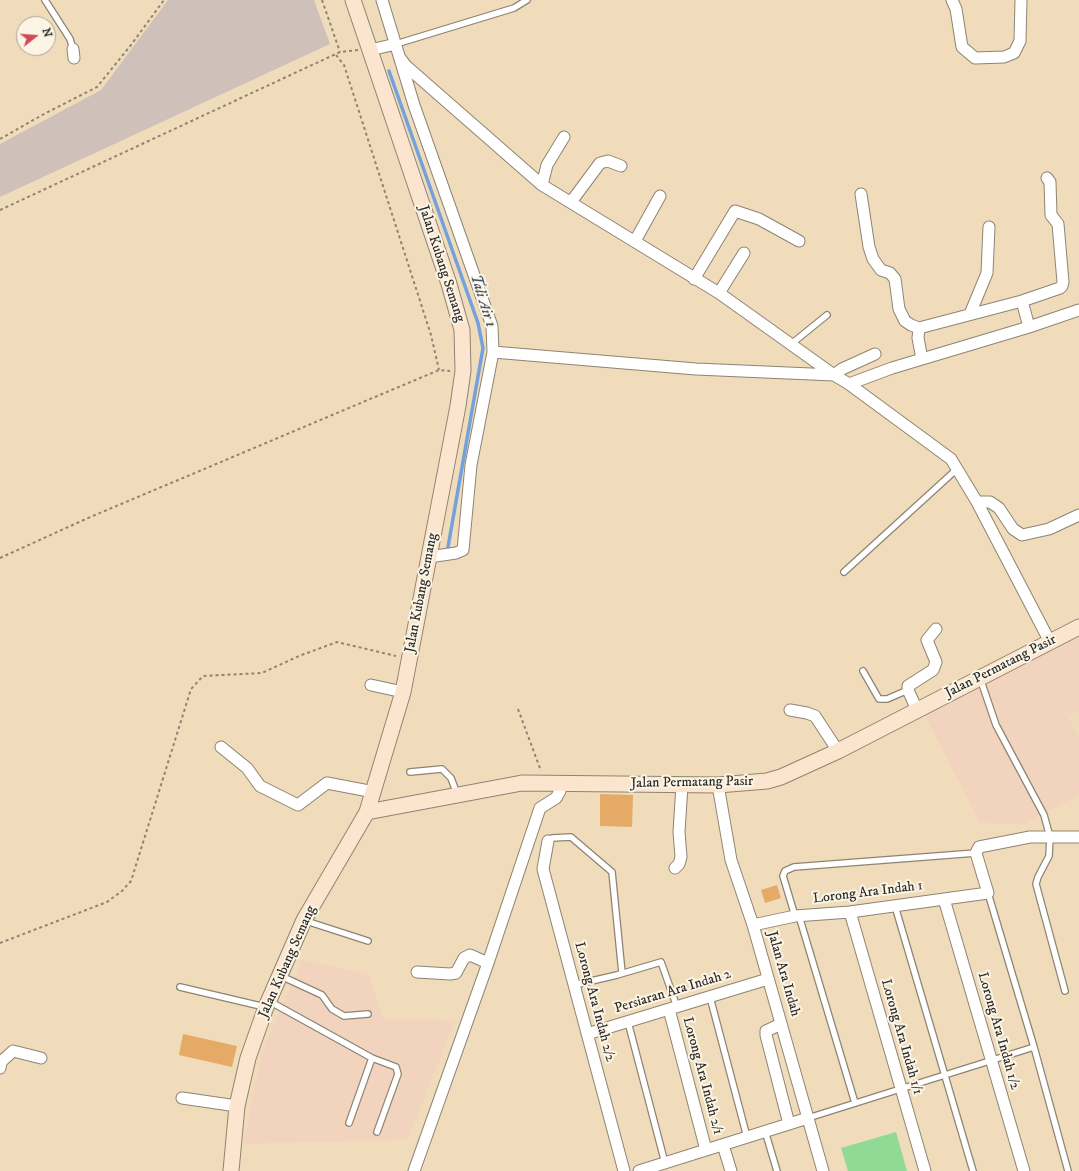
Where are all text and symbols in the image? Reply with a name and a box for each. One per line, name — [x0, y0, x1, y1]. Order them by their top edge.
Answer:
north arrow — [16, 16, 56, 56]
text: N — [39, 26, 55, 39]
street label: Jalan Kubang Semang — [414, 204, 468, 324]
water label: Tali Air 1 — [465, 272, 499, 330]
street label: Jalan Kubang Semang — [402, 532, 442, 654]
street label: Jalan Permatang Pasir — [943, 632, 1059, 702]
street label: Jalan Permatang Pasir — [631, 774, 753, 792]
street label: Lorong Ara Indah 1 — [812, 878, 924, 908]
street label: Jalan Kubang Semang — [256, 903, 320, 1021]
street label: Jalan Ara Indah — [763, 929, 803, 1019]
street label: Lorong Ara Indah 2/2 — [570, 940, 618, 1064]
street label: Persiaran Ara Indah 2 — [613, 966, 733, 1018]
street label: Lorong Ara Indah 1/2 — [973, 970, 1023, 1092]
street label: Lorong Ara Indah 1/1 — [876, 977, 926, 1097]
street label: Lorong Ara Indah 2/1 — [678, 1015, 726, 1137]

